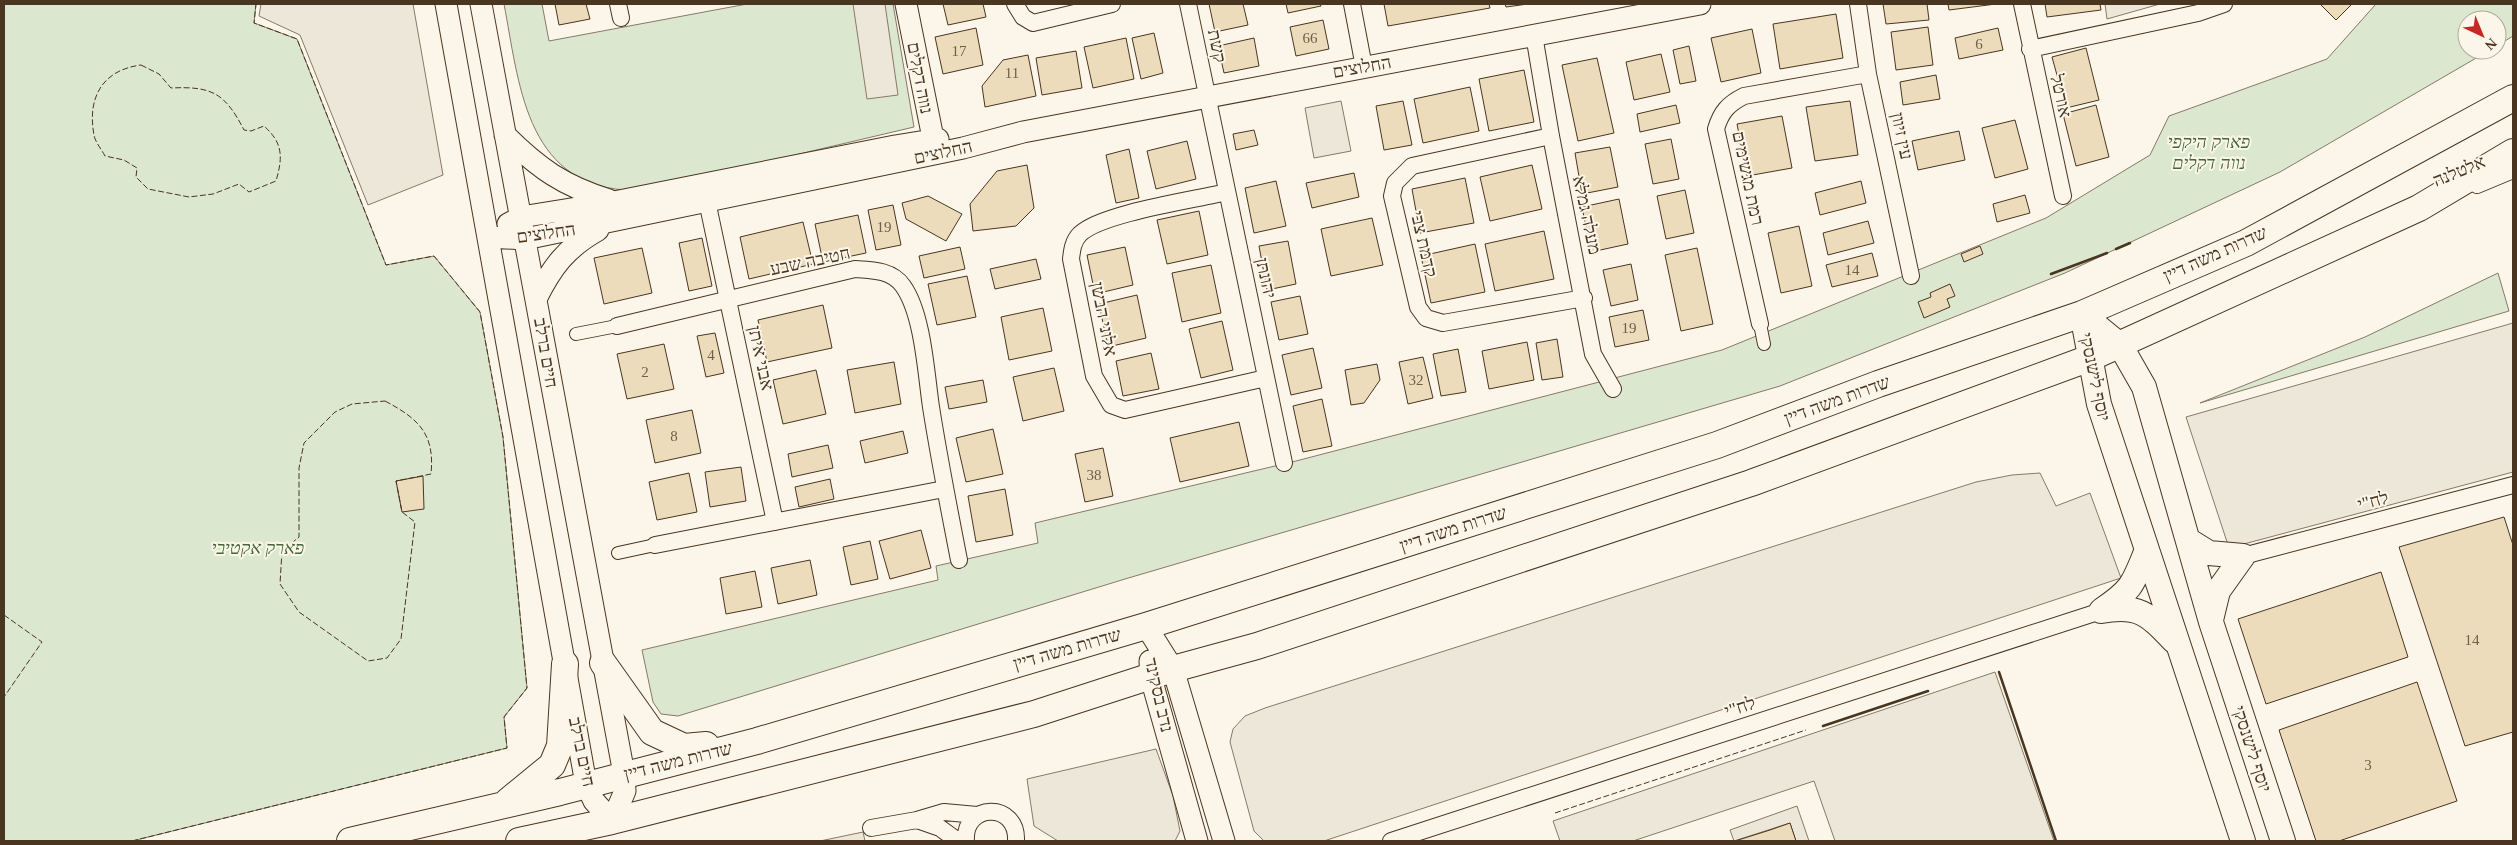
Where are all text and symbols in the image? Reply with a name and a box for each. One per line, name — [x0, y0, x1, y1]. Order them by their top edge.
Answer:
north arrow — [2457, 10, 2507, 60]
street label: קשת — [1204, 28, 1230, 64]
house number: 66 — [1303, 30, 1318, 46]
text: N — [2482, 35, 2500, 53]
house number: 6 — [1975, 36, 1983, 52]
street label: נווה דקלים — [903, 40, 937, 116]
house number: 17 — [952, 43, 967, 59]
street label: החלוצים — [1331, 52, 1393, 82]
house number: 11 — [1005, 65, 1019, 81]
street label: אורטל — [2046, 72, 2076, 120]
street label: עין זיוון — [1887, 111, 1917, 161]
street label: רמת מגשימים — [1728, 129, 1768, 227]
park label: פארק היקפי נווה דקלים — [2168, 132, 2250, 173]
street label: החלוצים — [912, 136, 974, 168]
street label: אלטלנה — [2430, 151, 2488, 191]
street label: מעלה גמלא — [1569, 174, 1605, 256]
street label: קדמת צבי — [1407, 209, 1441, 279]
street label: החלוצים — [515, 219, 577, 247]
house number: 19 — [877, 219, 892, 235]
street label: שדרות משה דיין — [2160, 222, 2270, 286]
street label: חטיבה שבע — [768, 243, 852, 279]
street label: יהונתן — [1252, 256, 1280, 300]
house number: 14 — [1845, 262, 1860, 278]
street label: אלוני הבשן — [1087, 280, 1121, 358]
street label: חיים ברלב — [530, 317, 562, 389]
house number: 19 — [1622, 320, 1637, 336]
street label: אבני איתן — [744, 324, 778, 392]
street label: יוסף לישנסקי — [2076, 331, 2114, 423]
house number: 4 — [707, 347, 715, 363]
house number: 2 — [641, 364, 649, 380]
street label: שדרות משה דיין — [1781, 371, 1893, 428]
house number: 32 — [1409, 372, 1424, 388]
house number: 8 — [670, 428, 678, 444]
house number: 38 — [1087, 467, 1102, 483]
street label: לח"י — [2355, 487, 2391, 515]
street label: שדרות משה דיין — [1397, 502, 1509, 556]
park label: פארק אקטיבי — [212, 538, 304, 558]
street label: שדרות משה דיין — [1011, 624, 1123, 674]
house number: 14 — [2465, 632, 2480, 648]
street label: נדב בסקינד — [1141, 656, 1177, 734]
street label: לח"י — [1722, 693, 1758, 721]
street label: יוסף לישנסקי — [2229, 703, 2275, 795]
street label: חיים ברלב — [565, 715, 599, 789]
street label: שדרות משה דיין — [622, 738, 735, 784]
house number: 3 — [2364, 757, 2372, 773]

